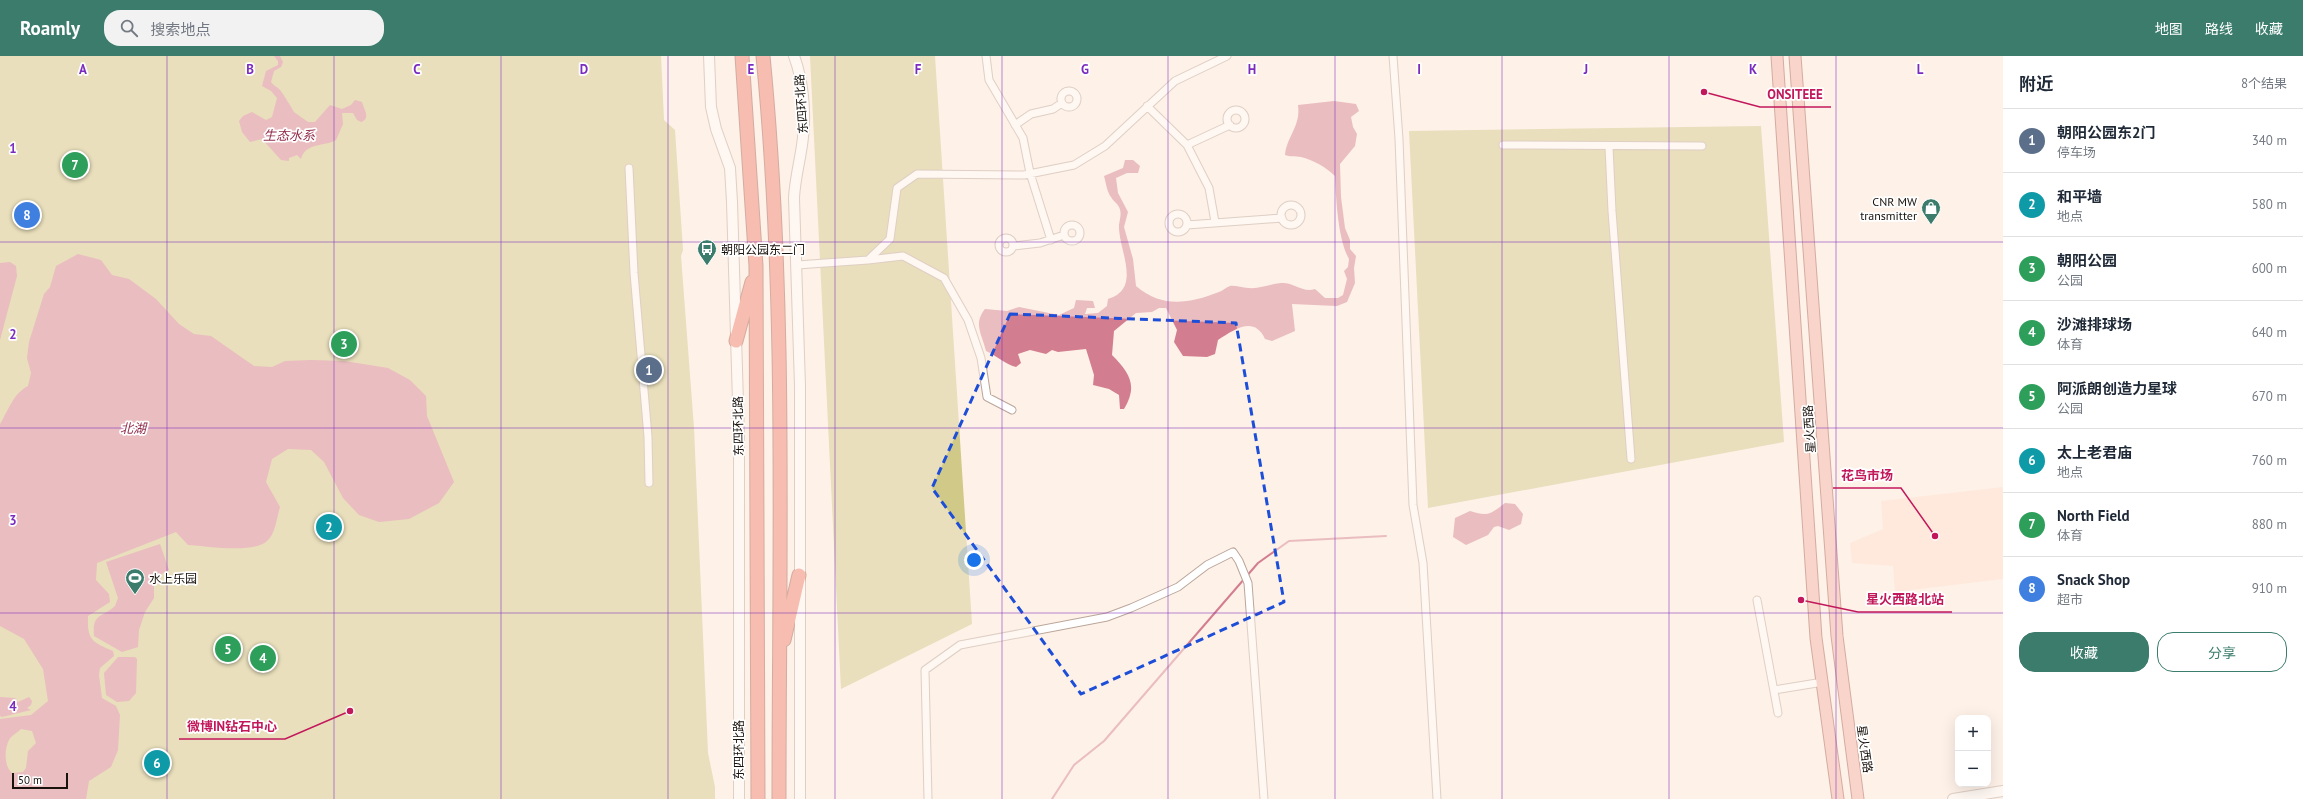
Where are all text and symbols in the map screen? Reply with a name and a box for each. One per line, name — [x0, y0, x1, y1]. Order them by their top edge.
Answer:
search box — [104, 10, 384, 46]
text: Roamly — [20, 16, 80, 40]
icon: search — [118, 17, 140, 39]
text: 搜索地点 — [150, 20, 210, 39]
text: 地图 — [2155, 20, 2183, 38]
text: 路线 — [2205, 20, 2233, 38]
text: 收藏 — [2255, 20, 2283, 38]
text: A — [79, 61, 87, 78]
text: B — [246, 61, 254, 78]
text: C — [413, 61, 421, 78]
text: D — [580, 61, 588, 78]
text: E — [748, 61, 755, 78]
text: F — [915, 61, 922, 78]
text: G — [1081, 61, 1089, 78]
text: H — [1248, 61, 1256, 78]
text: I — [1417, 61, 1421, 78]
text: J — [1583, 61, 1588, 78]
text: K — [1749, 61, 1757, 78]
text: L — [1917, 61, 1924, 78]
text: 附近 — [2019, 73, 2053, 95]
street label: 东四环北路 — [791, 74, 811, 134]
text: 8个结果 — [2241, 75, 2287, 92]
callout: ONSITEEE — [1760, 82, 1831, 107]
text: ONSITEEE — [1767, 86, 1823, 103]
text: 朝阳公园东2门 — [2057, 123, 2156, 142]
water label: 生态水系 — [263, 127, 316, 144]
text: 1 — [2028, 132, 2036, 149]
text: 340 m — [2252, 132, 2287, 149]
text: 1 — [9, 140, 17, 157]
text: 停车场 — [2057, 144, 2096, 161]
pin: 7 — [62, 150, 88, 180]
text: 和平墙 — [2057, 187, 2102, 206]
place label: CNR MW transmitter — [1860, 194, 1917, 223]
text: 2 — [2028, 196, 2036, 213]
text: 580 m — [2252, 196, 2287, 213]
shop icon: CNR MW transmitter — [1920, 197, 1942, 225]
pin: 8 — [14, 200, 40, 230]
text: 地点 — [2057, 208, 2083, 225]
bus stop icon: 朝阳公园东二门 — [696, 238, 718, 266]
place label: 朝阳公园东二门 — [721, 242, 805, 257]
text: 朝阳公园 — [2057, 251, 2117, 270]
text: 3 — [2028, 260, 2036, 277]
text: 600 m — [2252, 260, 2287, 277]
text: 公园 — [2057, 272, 2083, 289]
text: 沙滩排球场 — [2057, 315, 2132, 334]
text: 4 — [2028, 324, 2036, 341]
text: 640 m — [2252, 324, 2287, 341]
text: 2 — [9, 326, 17, 343]
pin: 3 — [331, 329, 357, 359]
text: 体育 — [2057, 336, 2083, 353]
pin: 1 — [636, 355, 662, 385]
text: 阿派朗创造力星球 — [2057, 379, 2177, 398]
text: 5 — [2028, 388, 2036, 405]
text: 670 m — [2252, 388, 2287, 405]
street label: 东四环北路 — [730, 396, 746, 456]
text: 公园 — [2057, 400, 2083, 417]
street label: 星火西路 — [1800, 405, 1818, 453]
water label: 北湖 — [120, 420, 148, 437]
text: 太上老君庙 — [2057, 443, 2132, 462]
text: 6 — [2028, 452, 2036, 469]
text: 760 m — [2252, 452, 2287, 469]
callout: 花鸟市场 — [1833, 463, 1901, 488]
text: 地点 — [2057, 464, 2083, 481]
text: 花鸟市场 — [1841, 467, 1893, 484]
text: North Field — [2057, 506, 2130, 525]
text: 3 — [9, 512, 17, 529]
pin: 2 — [316, 512, 342, 542]
text: 7 — [2028, 516, 2036, 533]
text: 880 m — [2252, 516, 2287, 533]
text: 体育 — [2057, 527, 2083, 544]
your location — [964, 550, 984, 570]
sports icon: 水上乐园 — [124, 567, 146, 595]
text: Snack Shop — [2057, 570, 2130, 589]
place label: 水上乐园 — [149, 571, 197, 586]
text: 8 — [2028, 580, 2036, 597]
text: 910 m — [2252, 580, 2287, 597]
callout: 星火西路北站 — [1858, 587, 1952, 612]
text: 星火西路北站 — [1866, 591, 1944, 608]
text: 超市 — [2057, 591, 2083, 608]
button: 收藏 — [2019, 632, 2149, 672]
button: 分享 — [2157, 632, 2287, 672]
pin: 5 — [215, 634, 241, 664]
pin: 4 — [250, 643, 276, 673]
text: 4 — [9, 698, 17, 715]
callout: 微博IN钻石中心 — [179, 714, 285, 739]
map controls — [1955, 715, 1991, 787]
button: + — [1955, 715, 1991, 751]
text: 微博IN钻石中心 — [187, 718, 277, 735]
street label: 东四环北路 — [731, 720, 746, 780]
street label: 星火西路 — [1854, 724, 1876, 774]
pin: 6 — [144, 748, 170, 778]
button: − — [1955, 751, 1991, 787]
scale bar — [12, 771, 68, 790]
text: 50 m — [18, 773, 42, 787]

